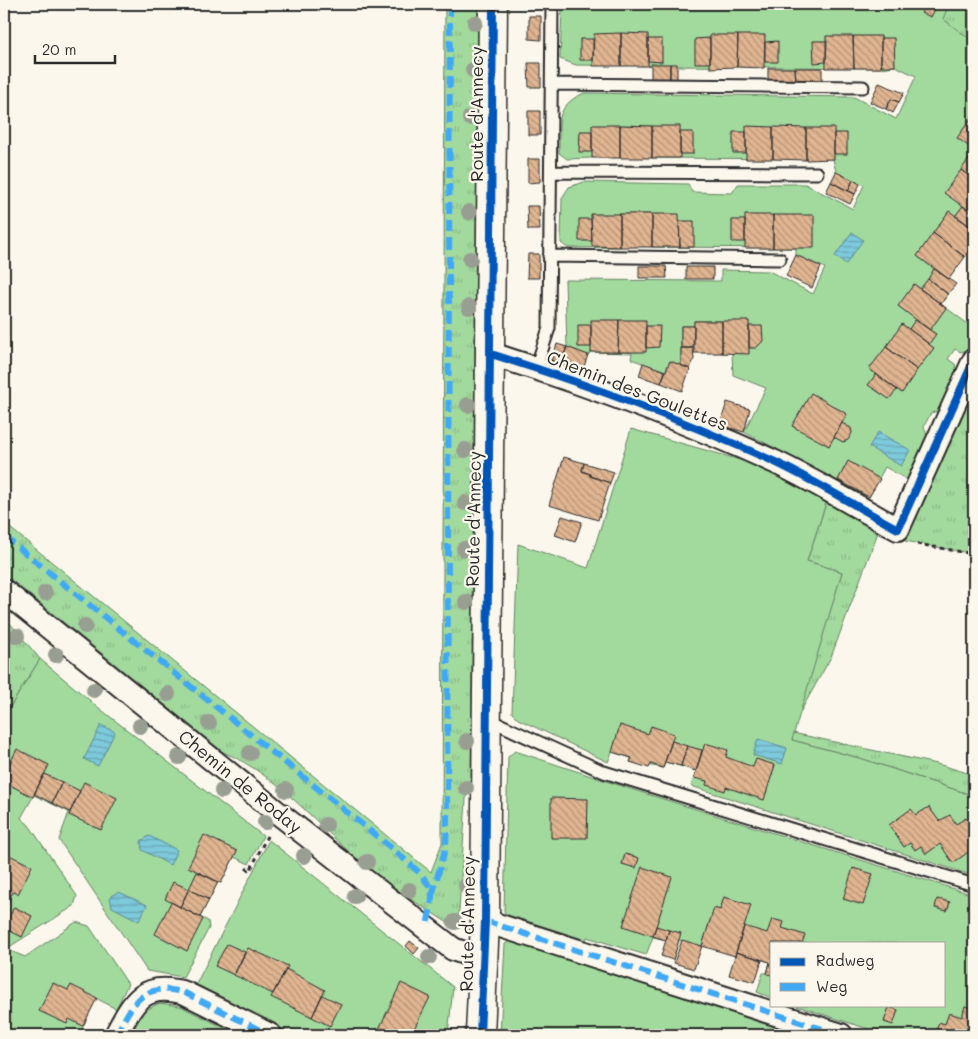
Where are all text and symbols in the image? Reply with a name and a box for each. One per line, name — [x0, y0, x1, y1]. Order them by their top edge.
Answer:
scale bar — [35, 32, 115, 64]
text: 20 m — [42, 39, 76, 59]
street label: Route d'Annecy — [464, 46, 488, 182]
street label: Chemin des Goulettes — [543, 344, 731, 436]
street label: Route d'Annecy — [460, 451, 486, 587]
street label: Chemin de Roday — [174, 724, 307, 838]
street label: Route d'Annecy — [454, 856, 480, 992]
legend — [770, 942, 946, 1006]
text: Radweg — [816, 950, 874, 970]
text: Weg — [816, 976, 847, 996]

